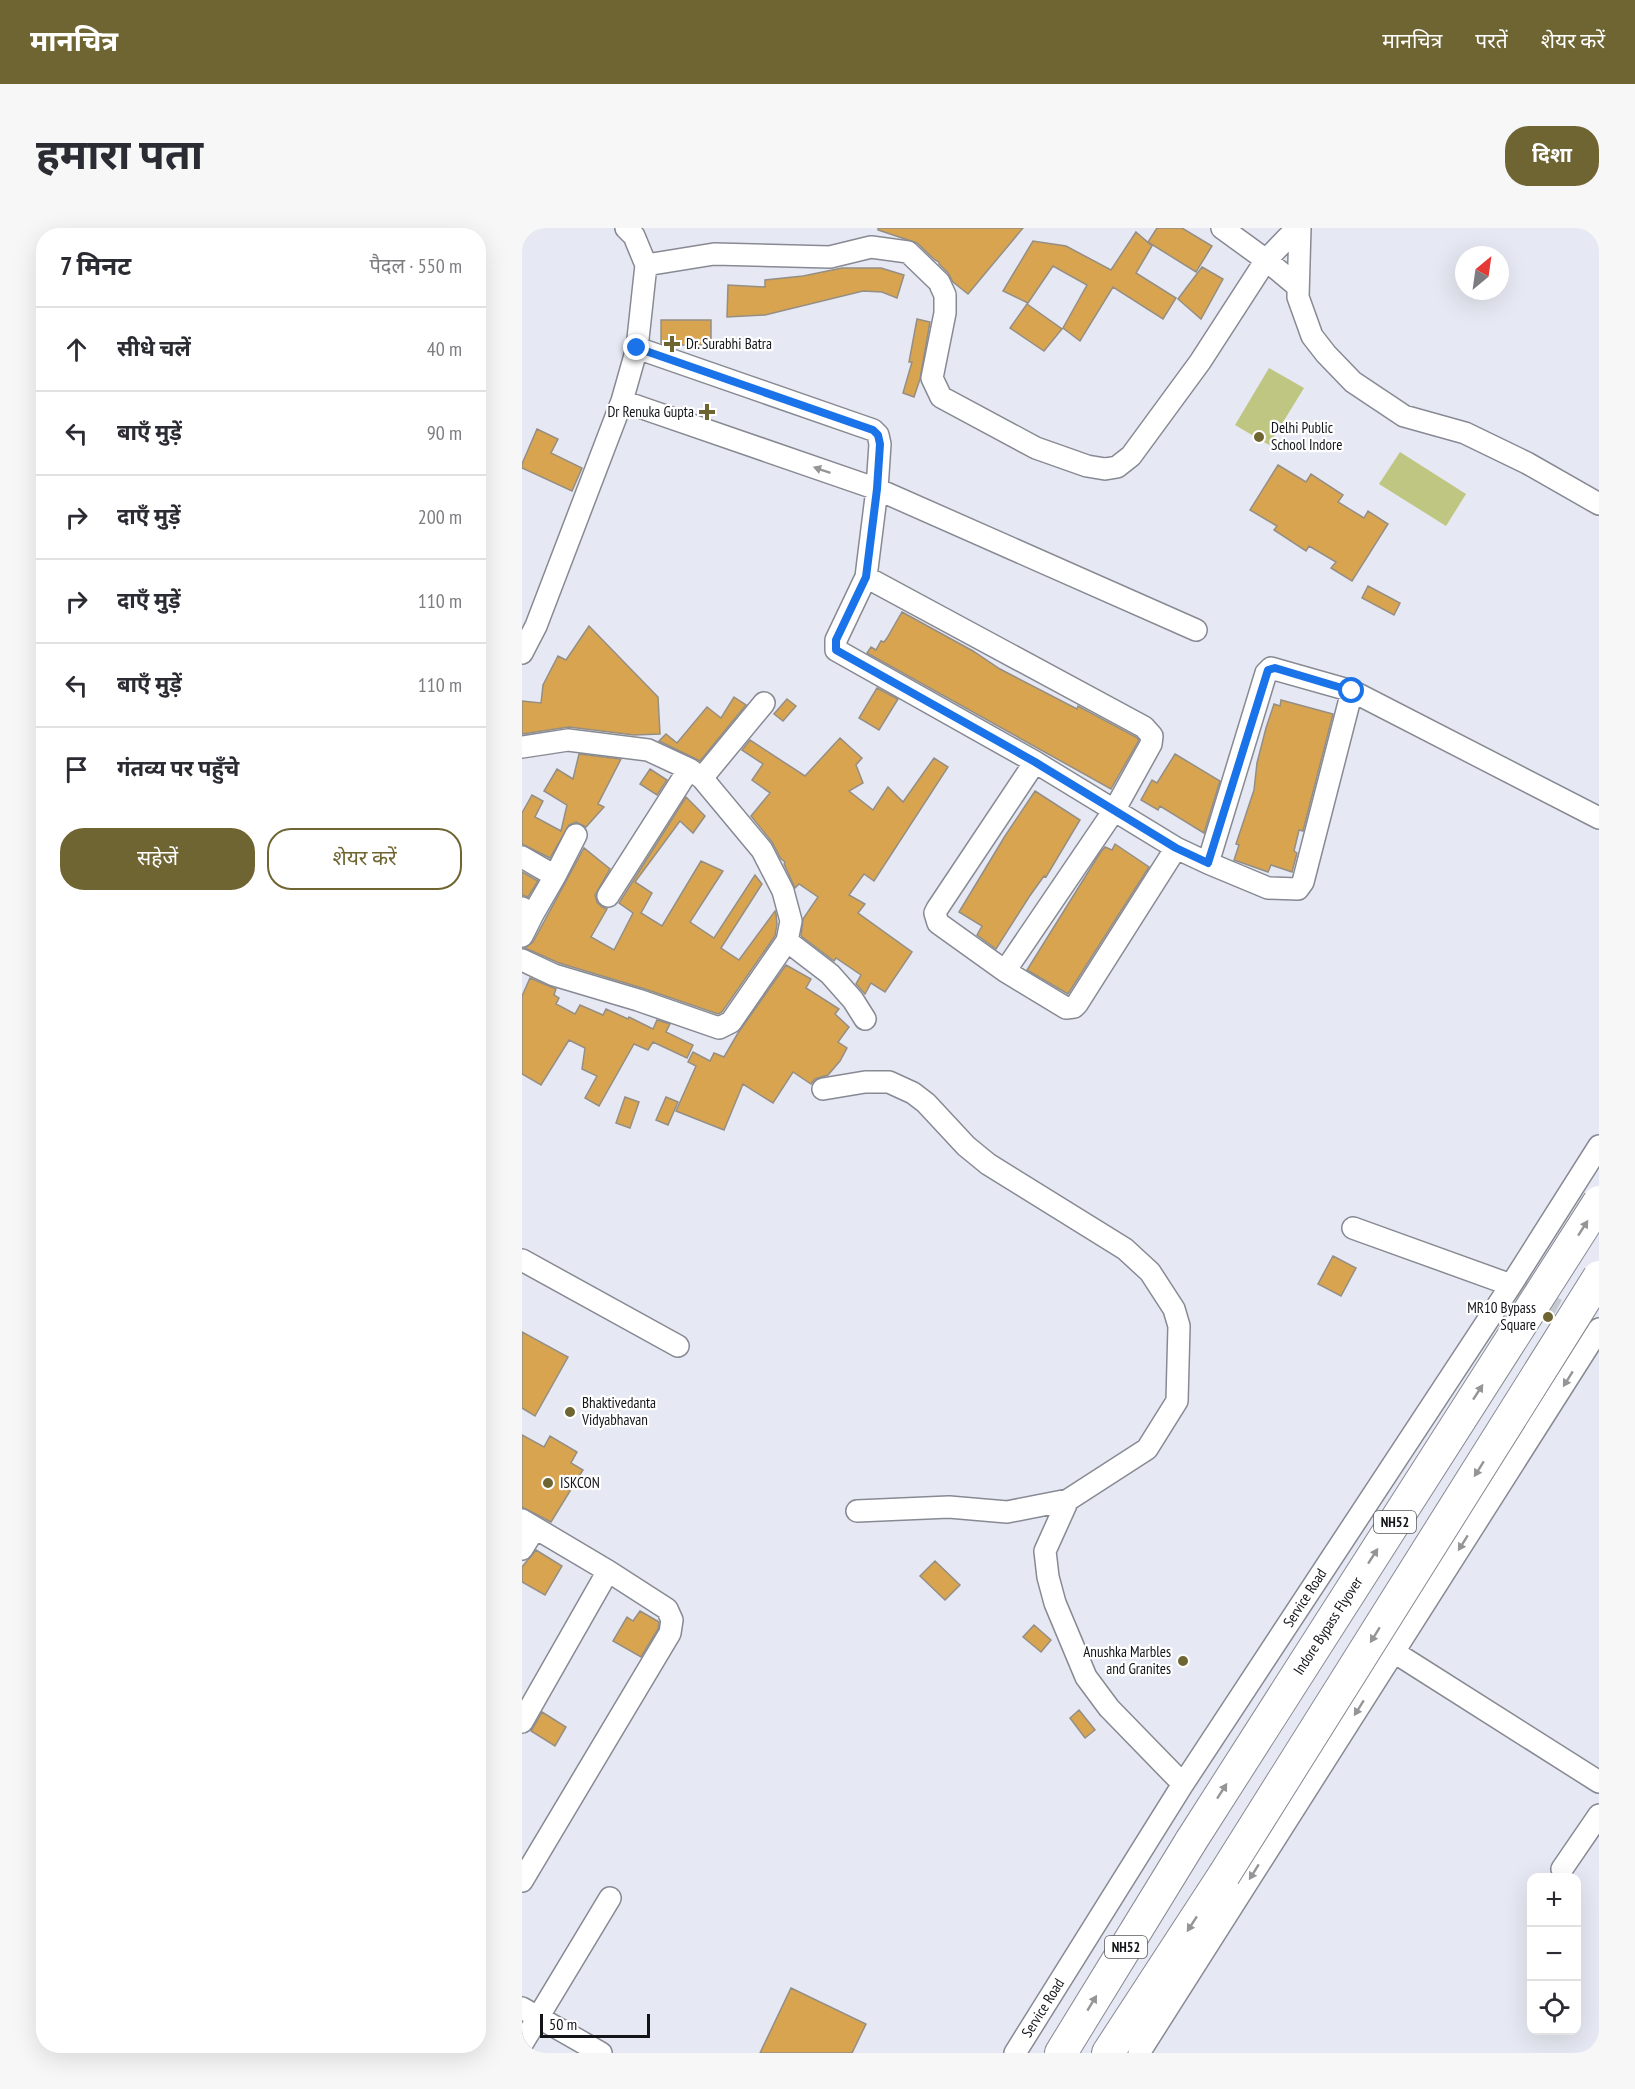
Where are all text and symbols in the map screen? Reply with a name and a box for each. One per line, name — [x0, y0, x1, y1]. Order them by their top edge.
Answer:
text: मानचित्र — [30, 22, 118, 59]
text: मानचित्र — [1382, 27, 1442, 54]
text: परतें — [1475, 27, 1508, 54]
text: शेयर करें — [1541, 27, 1605, 54]
text: हमारा पता — [36, 126, 203, 181]
button: दिशा — [1505, 126, 1599, 186]
north arrow — [1455, 246, 1509, 300]
text: 7 मिनट — [60, 249, 131, 282]
text: पैदल · 550 m — [369, 253, 462, 279]
icon: ahead — [60, 333, 93, 366]
text: सीधे चलें — [117, 334, 191, 362]
route end — [623, 334, 649, 360]
place label: Dr. Surabhi Batra — [686, 334, 772, 353]
marker: Dr. Surabhi Batra — [663, 335, 681, 353]
text: 40 m — [427, 336, 462, 362]
place label: Dr Renuka Gupta — [607, 402, 694, 421]
marker: Dr Renuka Gupta — [698, 403, 716, 421]
icon: left — [60, 417, 93, 450]
text: बाएँ मुड़ें — [117, 418, 182, 446]
place label: Delhi Public School Indore — [1271, 418, 1342, 454]
text: 90 m — [427, 420, 462, 446]
marker: Delhi Public School Indore — [1252, 430, 1266, 444]
one-way arrow — [813, 465, 831, 475]
icon: right — [60, 501, 93, 534]
text: दाएँ मुड़ें — [117, 502, 181, 530]
text: 200 m — [418, 504, 462, 530]
icon: right — [60, 585, 93, 618]
text: दाएँ मुड़ें — [117, 586, 181, 614]
text: 110 m — [418, 588, 462, 614]
icon: left — [60, 669, 93, 702]
text: बाएँ मुड़ें — [117, 670, 182, 698]
text: 110 m — [418, 672, 462, 698]
route start — [1338, 677, 1364, 703]
icon: arrive — [60, 753, 93, 786]
text: गंतव्य पर पहुँचे — [117, 754, 239, 782]
button: सहेजें — [60, 828, 255, 890]
button: शेयर करें — [267, 828, 462, 890]
one-way arrow — [1577, 1220, 1588, 1236]
place label: MR10 Bypass Square — [1467, 1298, 1536, 1334]
marker: MR10 Bypass Square — [1541, 1310, 1555, 1324]
one-way arrow — [1562, 1370, 1573, 1387]
one-way arrow — [1472, 1384, 1483, 1400]
place label: Bhaktivedanta Vidyabhavan — [581, 1393, 656, 1429]
marker: Bhaktivedanta Vidyabhavan — [563, 1405, 577, 1419]
one-way arrow — [1473, 1461, 1484, 1477]
place label: ISKCON — [560, 1473, 600, 1492]
marker: ISKCON — [541, 1476, 555, 1490]
road number: NH52 — [1374, 1511, 1416, 1533]
one-way arrow — [1458, 1535, 1469, 1551]
one-way arrow — [1367, 1548, 1378, 1564]
street label: Service Road — [1279, 1565, 1330, 1631]
street label: Indore Bypass Flyover — [1289, 1572, 1367, 1678]
one-way arrow — [1370, 1626, 1381, 1643]
place label: Anushka Marbles and Granites — [1083, 1642, 1171, 1678]
marker: Anushka Marbles and Granites — [1176, 1654, 1190, 1668]
one-way arrow — [1353, 1700, 1364, 1716]
one-way arrow — [1217, 1783, 1228, 1800]
one-way arrow — [1248, 1864, 1260, 1880]
map controls — [1527, 1873, 1581, 2035]
button: + — [1527, 1873, 1581, 1927]
one-way arrow — [1187, 1916, 1198, 1932]
button: − — [1527, 1927, 1581, 1981]
road number: NH52 — [1105, 1936, 1147, 1958]
street label: Service Road — [1017, 1975, 1068, 2041]
button: locate — [1527, 1981, 1581, 2035]
one-way arrow — [1086, 1995, 1097, 2011]
scale bar — [540, 2011, 650, 2038]
text: 50 m — [549, 2014, 577, 2034]

